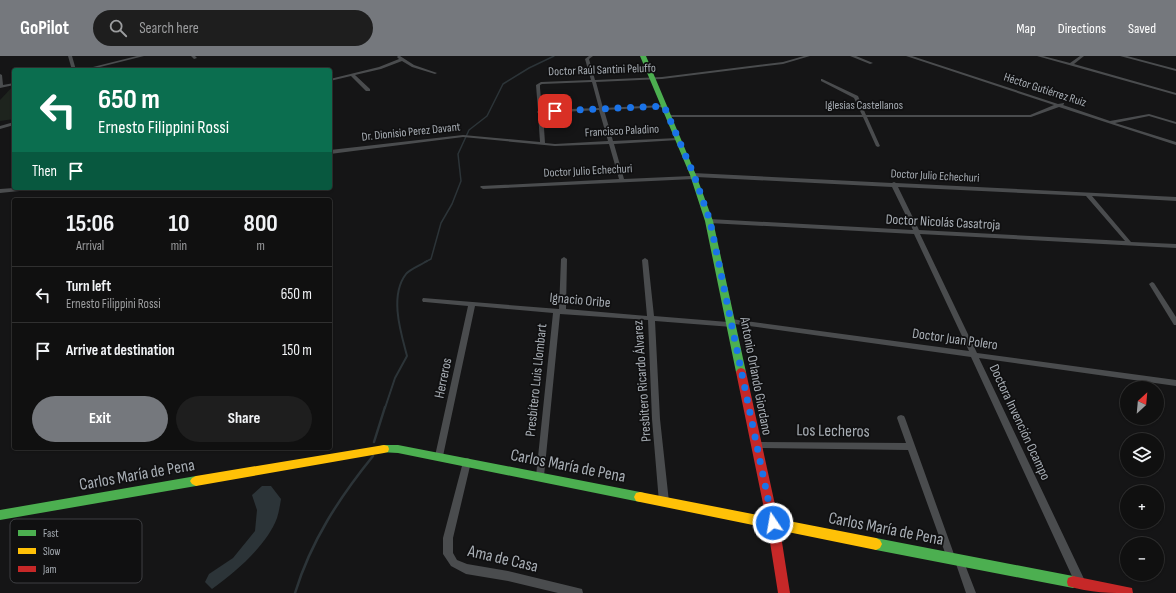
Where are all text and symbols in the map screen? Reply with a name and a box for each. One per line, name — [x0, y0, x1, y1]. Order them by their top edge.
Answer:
search box — [93, 10, 373, 46]
text: GoPilot — [20, 17, 69, 40]
icon: search — [107, 17, 129, 39]
text: Search here — [139, 19, 199, 38]
text: Map — [1016, 20, 1036, 37]
text: Directions — [1058, 20, 1106, 37]
text: Saved — [1128, 20, 1156, 37]
street label: Doctor Raúl Santini Peluffo — [548, 61, 656, 79]
street label: Héctor Gutiérrez Ruiz — [1002, 70, 1089, 111]
text: 650 m — [98, 83, 160, 116]
icon: left — [32, 84, 84, 136]
pin — [538, 94, 572, 128]
street label: Iglesias Castellanos — [825, 98, 903, 113]
icon: arrive — [544, 100, 566, 122]
text: Ernesto Filippini Rossi — [98, 117, 229, 138]
street label: Dr. Dionisio Perez Davant — [361, 119, 461, 145]
street label: Francisco Paladino — [585, 122, 659, 140]
icon: arrive — [65, 160, 87, 182]
street label: Doctor Julio Echechuri — [543, 161, 633, 181]
text: Then — [32, 162, 57, 181]
street label: Doctor Julio Echechuri — [890, 166, 980, 186]
text: 15:06 — [66, 209, 114, 238]
text: 10 — [169, 209, 189, 238]
text: 800 — [244, 209, 278, 238]
street label: Doctor Nicolás Casatroja — [885, 211, 1001, 233]
text: Arrival — [76, 238, 104, 254]
text: min — [171, 238, 187, 254]
text: m — [256, 238, 265, 254]
text: Turn left — [66, 277, 111, 296]
icon: left — [32, 284, 54, 306]
text: 650 m — [281, 285, 312, 304]
street label: Ignacio Oribe — [549, 289, 611, 311]
text: Ernesto Filippini Rossi — [66, 296, 161, 312]
street label: Antonio Orlando Giordano — [736, 315, 776, 437]
street label: Presbítero Ricardo Álvarez — [629, 320, 655, 442]
street label: Presbítero Luis Llombart — [522, 323, 550, 437]
street label: Doctor Juan Polero — [911, 325, 999, 353]
icon: arrive — [32, 340, 54, 362]
text: Arrive at destination — [66, 341, 175, 360]
text: 150 m — [282, 341, 312, 360]
street label: Herreros — [430, 356, 456, 400]
street label: Doctora Invención Ocampo — [986, 361, 1054, 483]
north arrow — [1120, 381, 1164, 425]
map controls — [1120, 381, 1164, 581]
button: Exit — [32, 396, 168, 442]
button: Share — [176, 396, 312, 442]
street label: Los Lecheros — [796, 420, 870, 442]
button: layers — [1120, 433, 1164, 477]
street label: Carlos María de Pena — [509, 445, 627, 487]
street label: Carlos María de Pena — [78, 455, 196, 495]
button: + — [1120, 485, 1164, 529]
position arrow — [752, 502, 794, 544]
street label: Carlos María de Pena — [827, 508, 945, 550]
legend — [10, 519, 142, 583]
text: Fast — [43, 527, 59, 540]
button: − — [1120, 537, 1164, 581]
street label: Ama de Casa — [465, 541, 540, 577]
text: Slow — [43, 545, 60, 558]
text: Jam — [42, 563, 57, 576]

